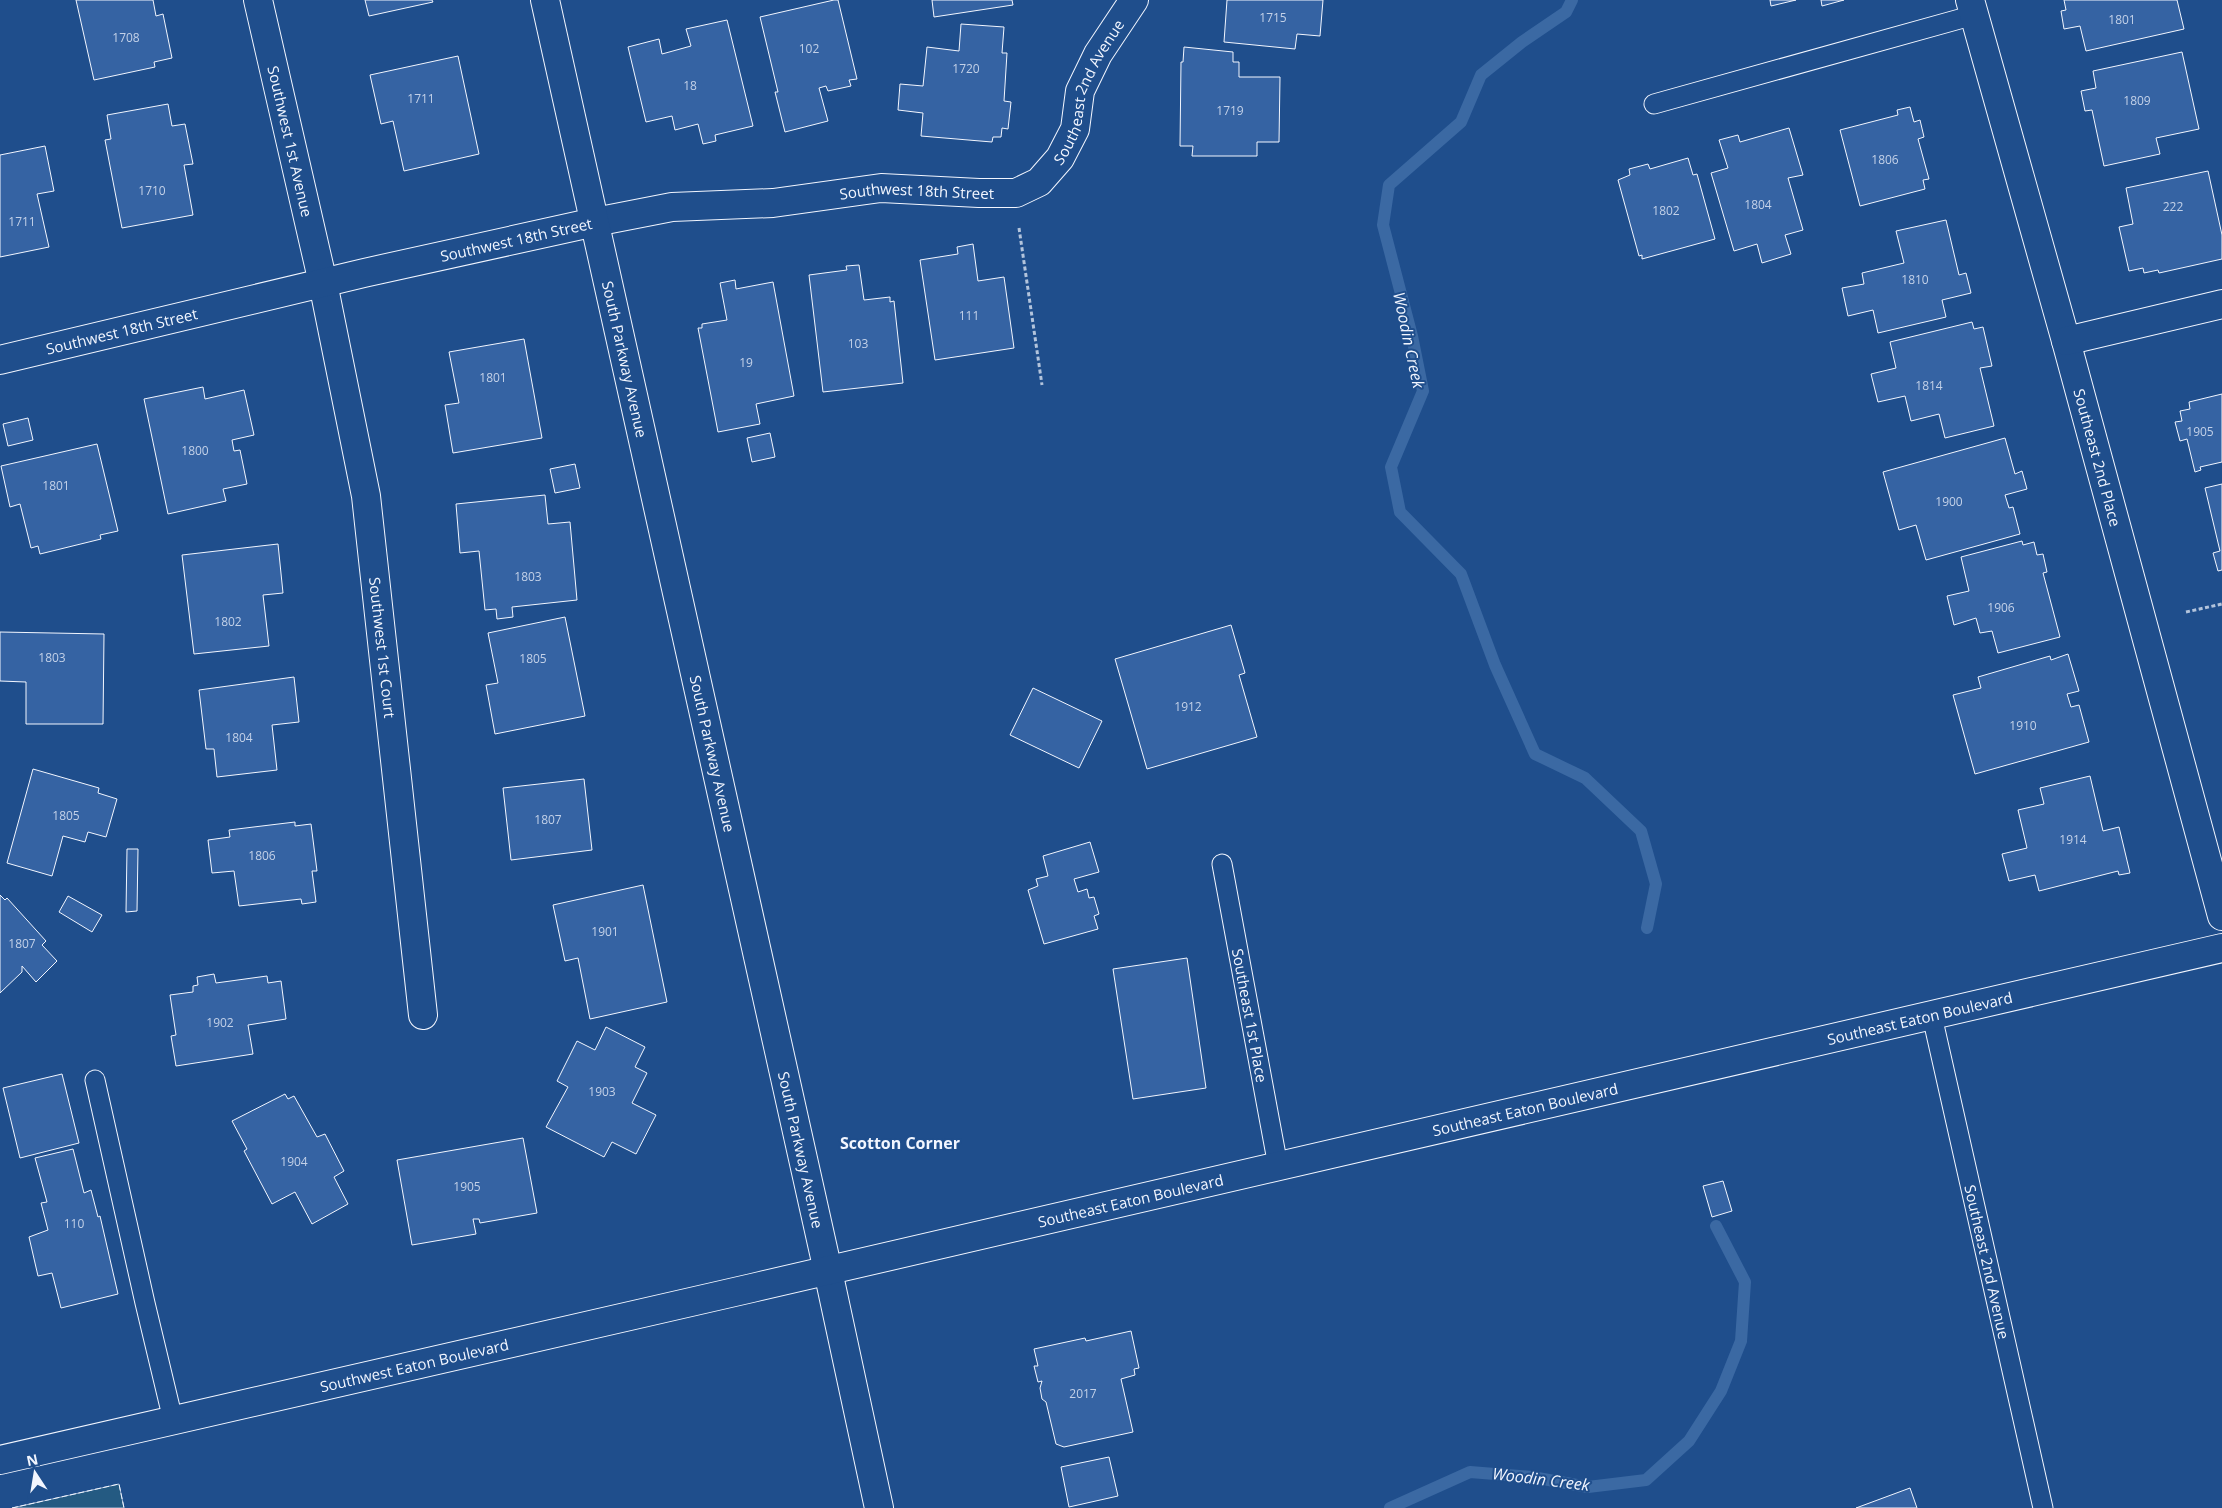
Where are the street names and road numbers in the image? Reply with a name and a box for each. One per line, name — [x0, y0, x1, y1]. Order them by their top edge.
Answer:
street label: Southeast 2nd Avenue — [1049, 15, 1128, 169]
street label: Southwest 1st Avenue — [263, 64, 318, 219]
street label: Southwest 18th Street — [838, 178, 994, 204]
street label: Southwest 18th Street — [438, 213, 594, 266]
street label: South Parkway Avenue — [598, 279, 652, 439]
street label: Southwest 18th Street — [44, 303, 199, 359]
street label: Southeast 2nd Place — [2069, 386, 2126, 529]
street label: Southwest 1st Court — [365, 576, 400, 719]
street label: South Parkway Avenue — [686, 673, 740, 834]
street label: Southeast 1st Place — [1228, 947, 1272, 1084]
street label: Southeast Eaton Boulevard — [1825, 987, 2014, 1049]
street label: South Parkway Avenue — [774, 1070, 828, 1230]
street label: Southeast Eaton Boulevard — [1430, 1078, 1620, 1140]
street label: Southeast Eaton Boulevard — [1036, 1169, 1225, 1232]
street label: Southeast 2nd Avenue — [1960, 1183, 2015, 1341]
street label: Southwest Eaton Boulevard — [318, 1334, 511, 1397]

